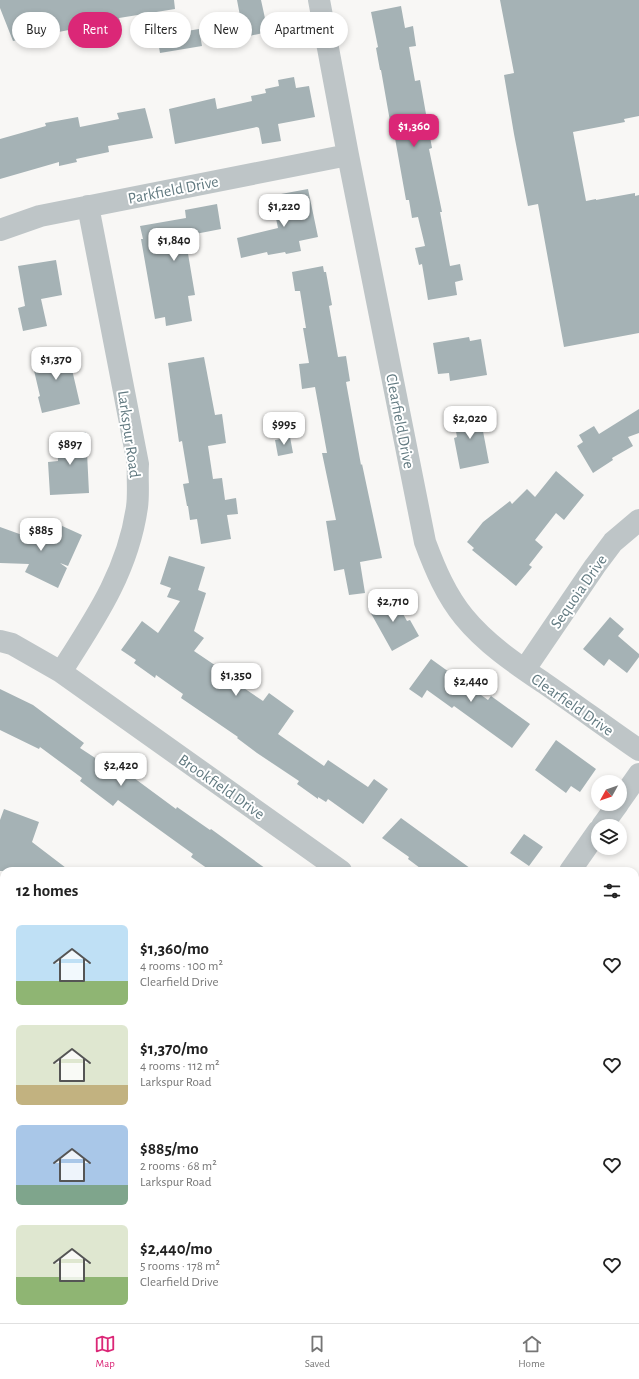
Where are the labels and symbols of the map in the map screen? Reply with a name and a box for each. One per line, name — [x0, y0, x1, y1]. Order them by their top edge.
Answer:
pin: $1,360 — [381, 114, 447, 148]
street label: Parkfield Drive — [126, 173, 220, 207]
pin: $1,220 — [251, 194, 317, 228]
pin: $1,840 — [141, 228, 207, 262]
pin: $1,370 — [23, 347, 89, 381]
street label: Clearfield Drive — [383, 372, 417, 470]
street label: Larkspur Road — [115, 389, 143, 479]
pin: $2,020 — [437, 406, 503, 440]
pin: $995 — [260, 412, 308, 446]
pin: $897 — [46, 432, 94, 466]
pin: $885 — [17, 518, 65, 552]
street label: Sequoia Drive — [548, 552, 610, 631]
pin: $2,710 — [360, 589, 426, 623]
pin: $1,350 — [203, 663, 269, 697]
pin: $2,440 — [438, 669, 504, 703]
street label: Clearfield Drive — [528, 671, 617, 739]
street label: Brookfield Drive — [175, 751, 267, 822]
pin: $2,420 — [88, 753, 154, 787]
north arrow — [591, 775, 627, 811]

